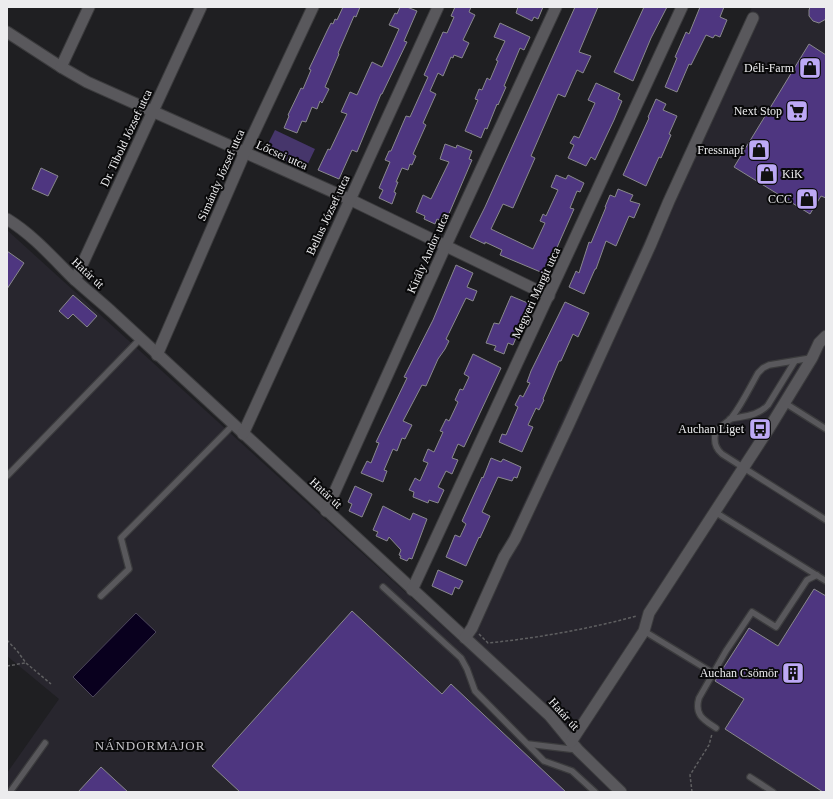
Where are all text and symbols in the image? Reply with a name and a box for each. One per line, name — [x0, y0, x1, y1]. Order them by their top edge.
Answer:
shop icon: Déli-Farm — [797, 55, 823, 81]
place label: Déli-Farm — [744, 61, 795, 75]
street label: Dr. Tibold József utca — [97, 87, 155, 189]
supermarket icon: Next Stop — [784, 98, 810, 124]
place label: Next Stop — [734, 104, 782, 118]
street label: Simándy József utca — [195, 126, 248, 223]
street label: Lőcsei utca — [254, 137, 311, 173]
shop icon: Fressnapf — [746, 137, 772, 163]
place label: Fressnapf — [697, 143, 744, 157]
shop icon: KiK — [754, 161, 780, 187]
place label: KiK — [782, 167, 803, 181]
street label: Bellus József utca — [303, 172, 353, 257]
shop icon: CCC — [794, 186, 820, 212]
place label: CCC — [768, 192, 792, 206]
street label: Király Andor utca — [404, 210, 452, 295]
street label: Megyeri Margit utca — [509, 245, 564, 341]
street label: Határ út — [69, 255, 108, 292]
bus stop icon: Auchan Liget — [747, 416, 773, 442]
place label: Auchan Liget — [678, 422, 745, 436]
street label: Határ út — [307, 475, 346, 512]
building icon: Auchan Csömör — [780, 660, 806, 686]
place label: Auchan Csömör — [700, 666, 778, 680]
street label: Határ út — [546, 695, 583, 734]
district label: NÁNDORMAJOR — [95, 738, 205, 753]

